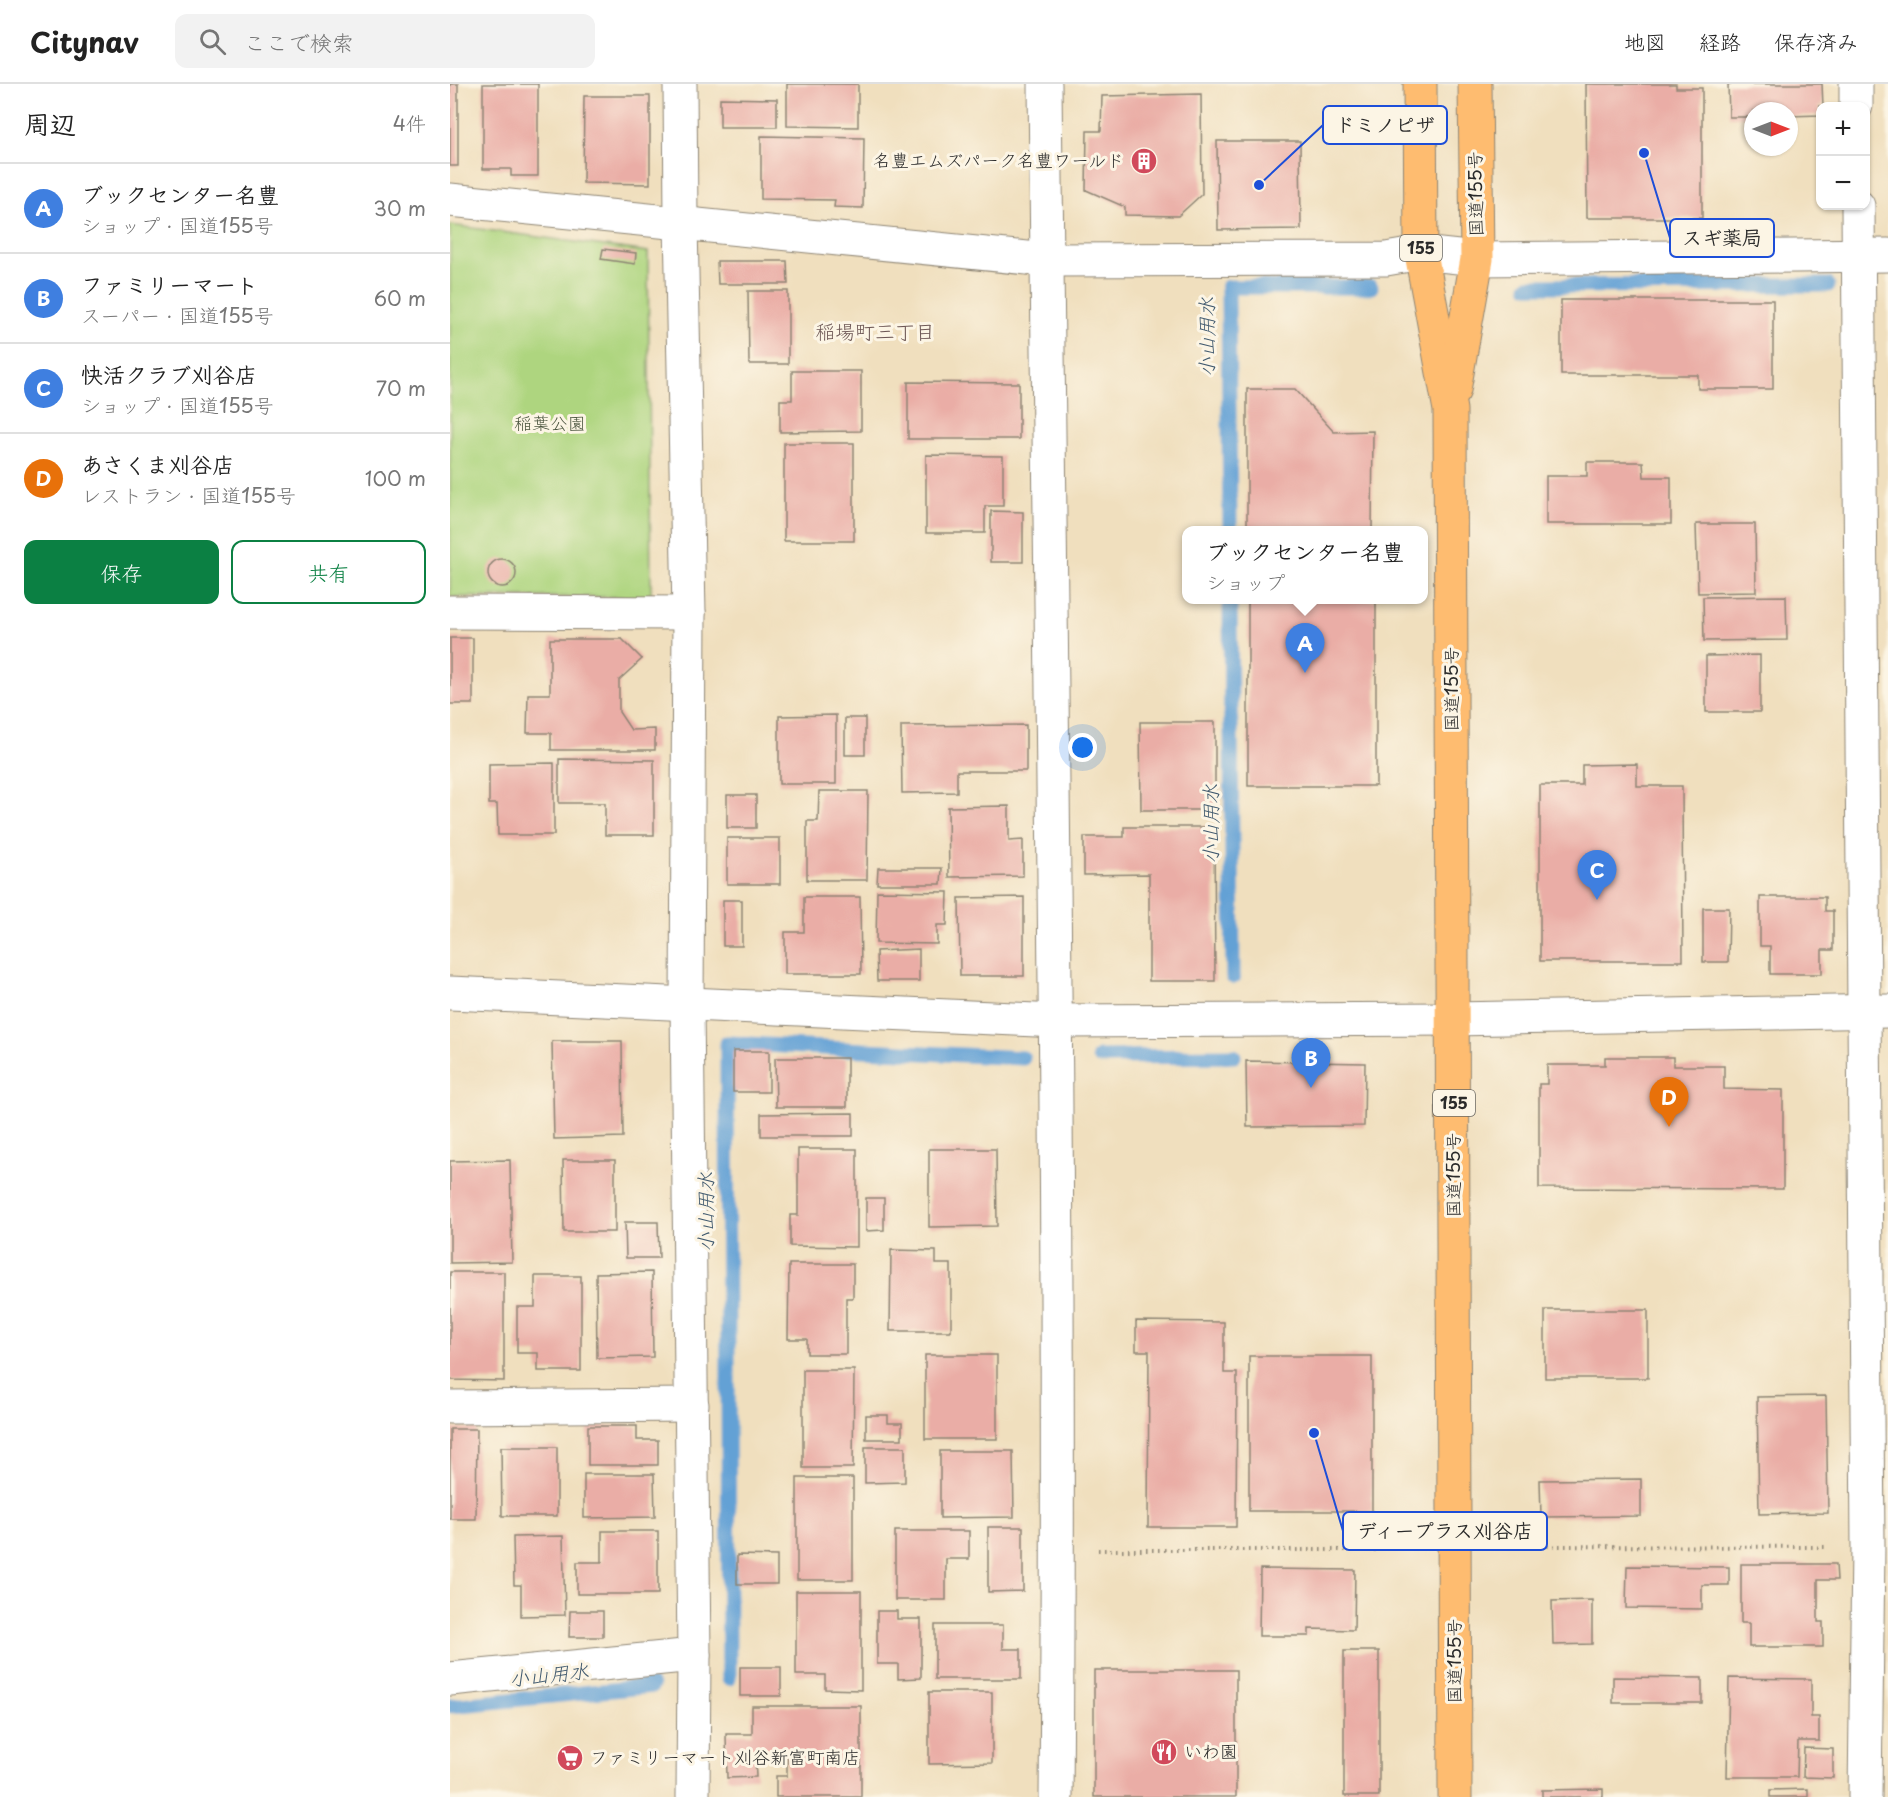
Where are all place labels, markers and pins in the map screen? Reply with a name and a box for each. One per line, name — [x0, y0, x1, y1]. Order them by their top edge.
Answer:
callout: ドミノピザ — [1323, 106, 1447, 144]
place label: 名豊エムズパーク名豊ワールド — [873, 146, 1124, 173]
building icon: 名豊エムズパーク名豊ワールド — [1129, 146, 1159, 176]
callout: スギ薬局 — [1670, 219, 1774, 257]
pin: A — [1286, 624, 1324, 673]
pin: C — [1578, 850, 1616, 900]
pin: B — [1292, 1038, 1330, 1088]
pin: D — [1650, 1078, 1688, 1127]
callout: ディープラス刈谷店 — [1343, 1512, 1547, 1550]
restaurant icon: いわ園 — [1149, 1737, 1179, 1767]
place label: いわ園 — [1184, 1737, 1238, 1764]
supermarket icon: ファミリーマート刈谷新富町南店 — [555, 1743, 585, 1773]
place label: ファミリーマート刈谷新富町南店 — [590, 1743, 860, 1770]

